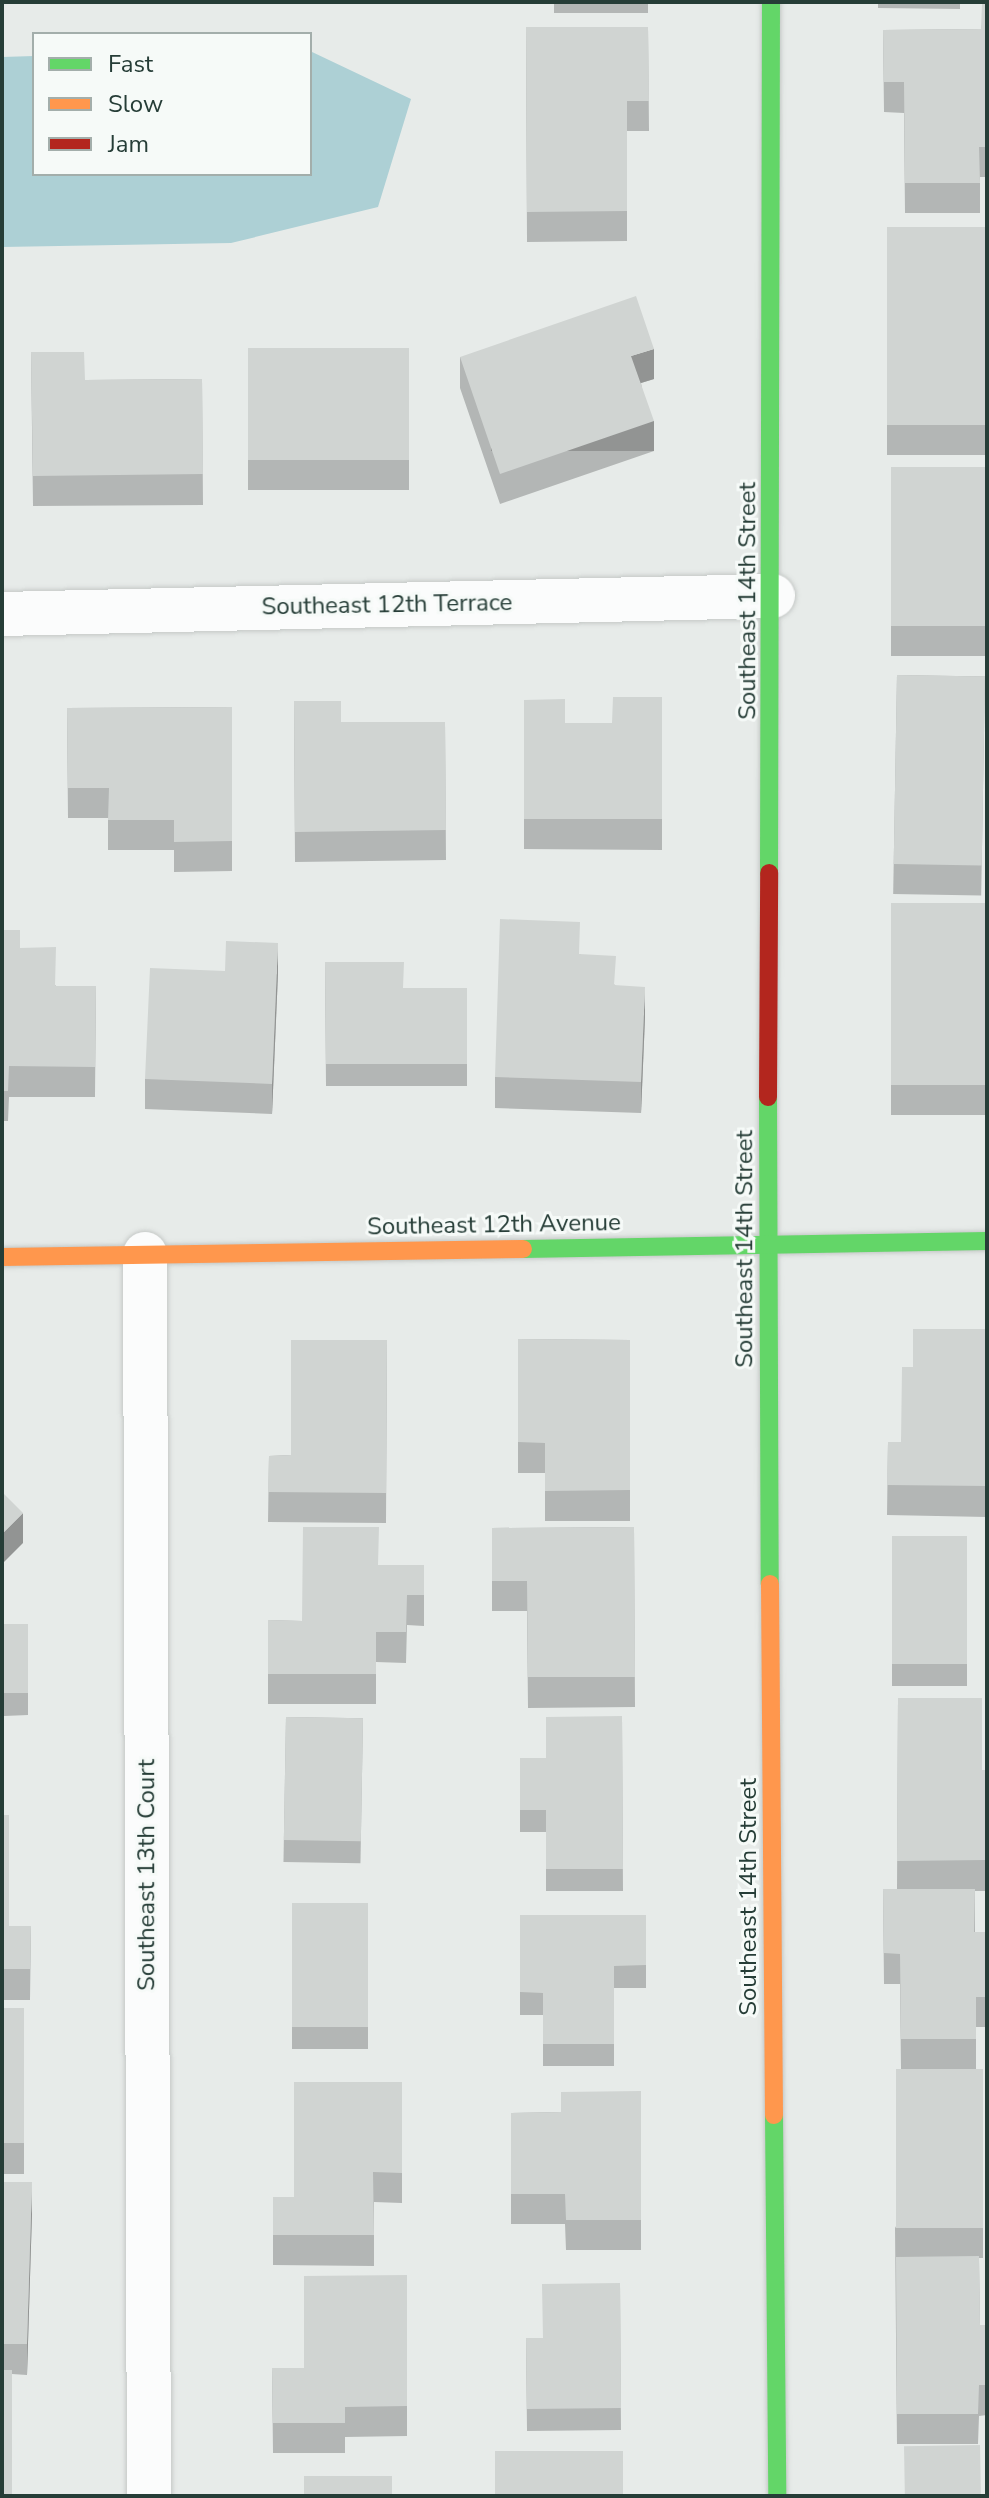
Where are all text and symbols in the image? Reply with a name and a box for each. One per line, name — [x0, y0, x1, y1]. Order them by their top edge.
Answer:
legend — [32, 32, 312, 176]
text: Fast — [108, 48, 153, 80]
text: Slow — [108, 88, 163, 120]
text: Jam — [108, 128, 149, 160]
street label: Southeast 14th Street — [734, 482, 762, 720]
street label: Southeast 12th Terrace — [261, 588, 513, 622]
street label: Southeast 14th Street — [731, 1130, 759, 1368]
street label: Southeast 12th Avenue — [367, 1208, 621, 1242]
street label: Southeast 13th Court — [133, 1759, 161, 1991]
street label: Southeast 14th Street — [735, 1778, 763, 2016]

